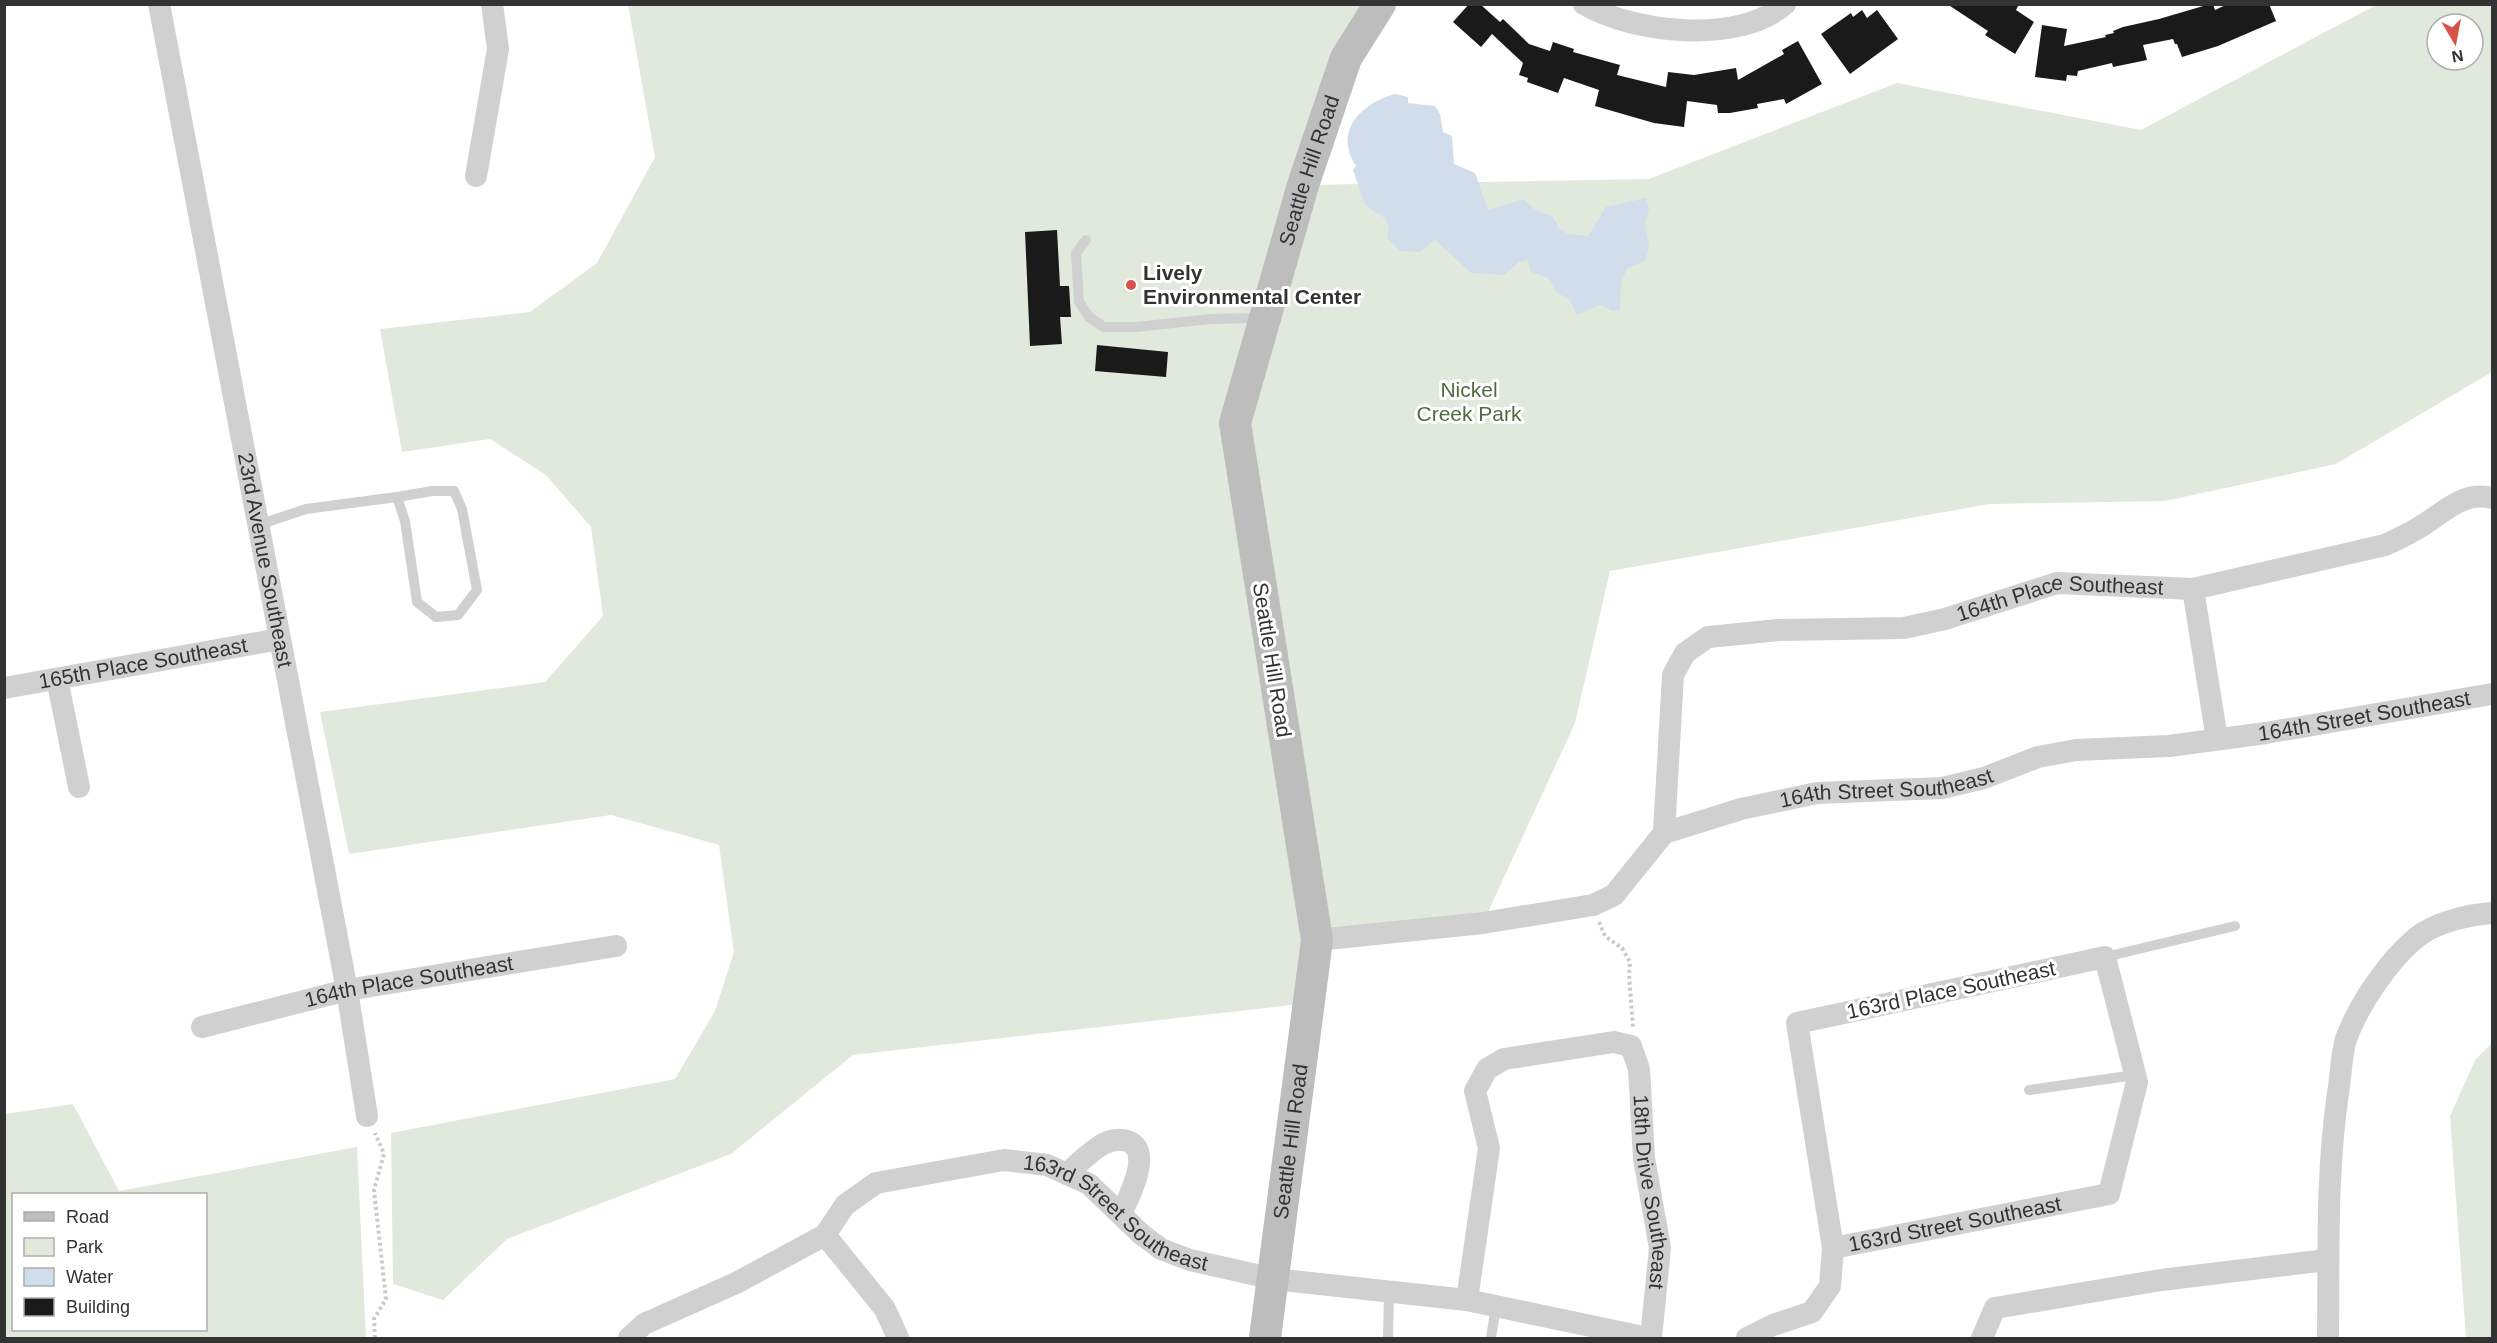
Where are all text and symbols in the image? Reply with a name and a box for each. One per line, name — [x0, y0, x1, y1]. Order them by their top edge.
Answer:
north arrow — [2425, 12, 2485, 72]
text: N — [2450, 47, 2465, 66]
street label: Seattle Hill Road — [1274, 92, 1344, 248]
place label: Lively Environmental Center — [1143, 261, 1361, 308]
marker: Lively Environmental Center — [1124, 278, 1138, 292]
park label: Nickel Creek Park — [1416, 378, 1522, 425]
street label: 23rd Avenue Southeast — [234, 451, 297, 669]
street label: 164th Place Southeast — [1953, 571, 2164, 626]
street label: Seattle Hill Road — [1249, 581, 1296, 739]
street label: 165th Place Southeast — [37, 633, 249, 693]
street label: 164th Street Southeast — [2257, 686, 2472, 745]
street label: 164th Street Southeast — [1777, 764, 1996, 812]
street label: 164th Place Southeast — [302, 951, 515, 1011]
street label: 163rd Place Southeast — [1845, 956, 2057, 1023]
street label: Seattle Hill Road — [1269, 1063, 1312, 1221]
street label: 18th Drive Southeast — [1629, 1094, 1672, 1291]
street label: 163rd Street Southeast — [1022, 1150, 1210, 1275]
street label: 163rd Street Southeast — [1846, 1192, 2063, 1256]
legend — [12, 1193, 207, 1331]
text: Road — [66, 1207, 109, 1227]
text: Park — [66, 1237, 104, 1257]
text: Water — [66, 1267, 113, 1287]
text: Building — [66, 1297, 130, 1317]

